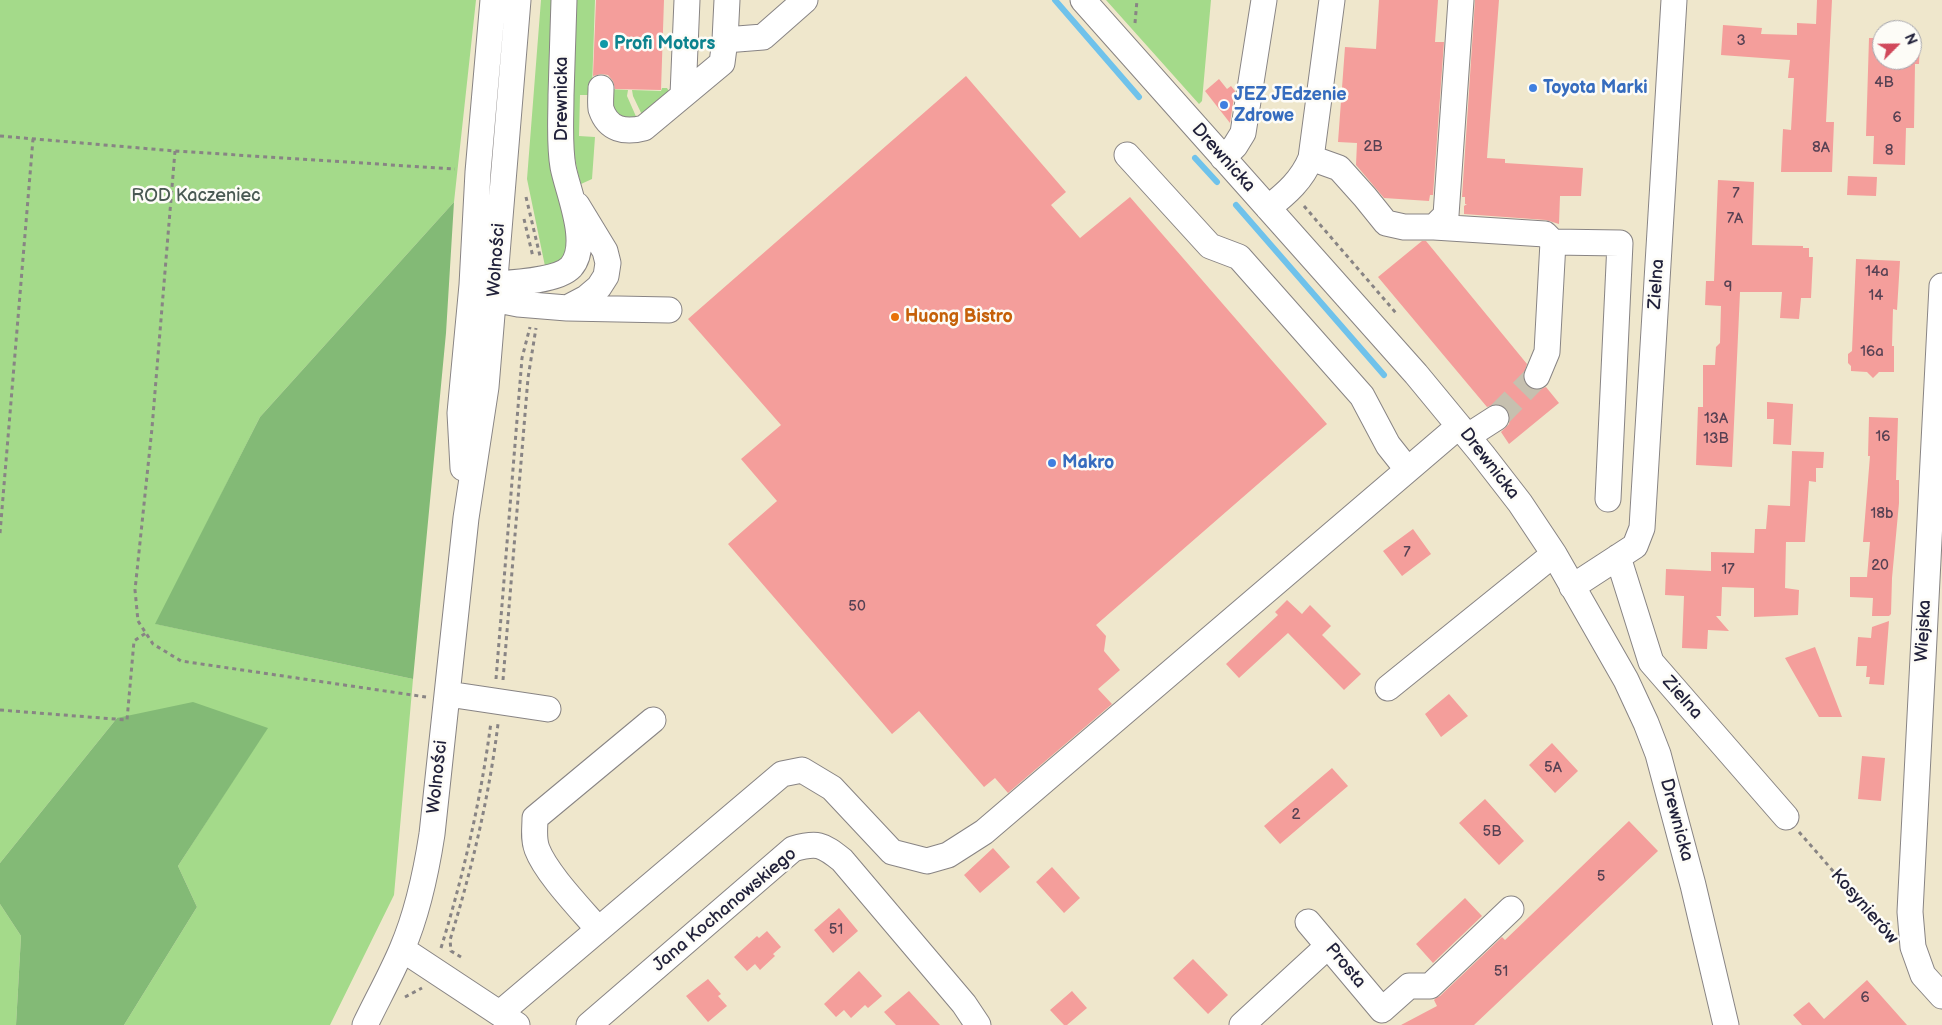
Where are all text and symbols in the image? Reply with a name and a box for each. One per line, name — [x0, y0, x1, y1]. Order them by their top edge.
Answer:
north arrow — [1872, 20, 1922, 70]
text: N — [1900, 31, 1920, 47]
house number: 3 — [1736, 32, 1746, 50]
place label: Profi Motors — [614, 33, 715, 55]
marker: Profi Motors — [598, 38, 610, 50]
street label: Drewnicka — [551, 57, 573, 141]
house number: 4B — [1874, 74, 1894, 92]
place label: Toyota Marki — [1543, 77, 1648, 99]
marker: Toyota Marki — [1527, 82, 1539, 94]
place label: JEZ JEdzenie Zdrowe — [1234, 84, 1347, 126]
marker: JEZ JEdzenie Zdrowe — [1218, 99, 1230, 111]
house number: 6 — [1892, 109, 1902, 127]
street label: Drewnicka — [1187, 119, 1259, 197]
house number: 2B — [1363, 138, 1383, 156]
house number: 8A — [1812, 139, 1830, 157]
house number: 8 — [1885, 142, 1893, 160]
park label: ROD Kaczeniec — [131, 185, 261, 207]
house number: 7 — [1732, 185, 1740, 203]
house number: 7A — [1727, 210, 1743, 228]
street label: Wolności — [484, 222, 510, 298]
street label: Zielna — [1644, 258, 1670, 310]
house number: 14a — [1865, 263, 1889, 281]
house number: 9 — [1724, 278, 1732, 296]
house number: 14 — [1869, 287, 1883, 305]
place label: Huong Bistro — [905, 306, 1013, 328]
marker: Huong Bistro — [889, 311, 901, 323]
house number: 16a — [1860, 343, 1884, 361]
house number: 13A — [1704, 410, 1728, 428]
street label: Drewnicka — [1454, 424, 1524, 504]
house number: 16 — [1876, 428, 1890, 446]
house number: 13B — [1703, 430, 1729, 448]
place label: Makro — [1062, 452, 1114, 474]
marker: Makro — [1046, 457, 1058, 469]
house number: 18b — [1871, 505, 1893, 523]
house number: 7 — [1403, 544, 1411, 562]
house number: 20 — [1871, 557, 1889, 575]
house number: 17 — [1721, 561, 1735, 579]
house number: 50 — [848, 598, 866, 616]
street label: Wiejska — [1912, 599, 1936, 663]
street label: Zielna — [1657, 672, 1707, 724]
street label: Wolności — [423, 739, 453, 815]
house number: 5A — [1544, 759, 1562, 777]
street label: Drewnicka — [1655, 776, 1697, 864]
house number: 2 — [1292, 806, 1300, 824]
house number: 5B — [1483, 823, 1501, 841]
street label: Jana Kochanowskiego — [649, 843, 801, 977]
street label: Kosynierów — [1826, 865, 1902, 949]
house number: 5 — [1597, 868, 1605, 886]
house number: 51 — [829, 921, 843, 939]
street label: Prosta — [1320, 939, 1370, 993]
house number: 51 — [1494, 963, 1508, 981]
house number: 6 — [1860, 989, 1870, 1007]

